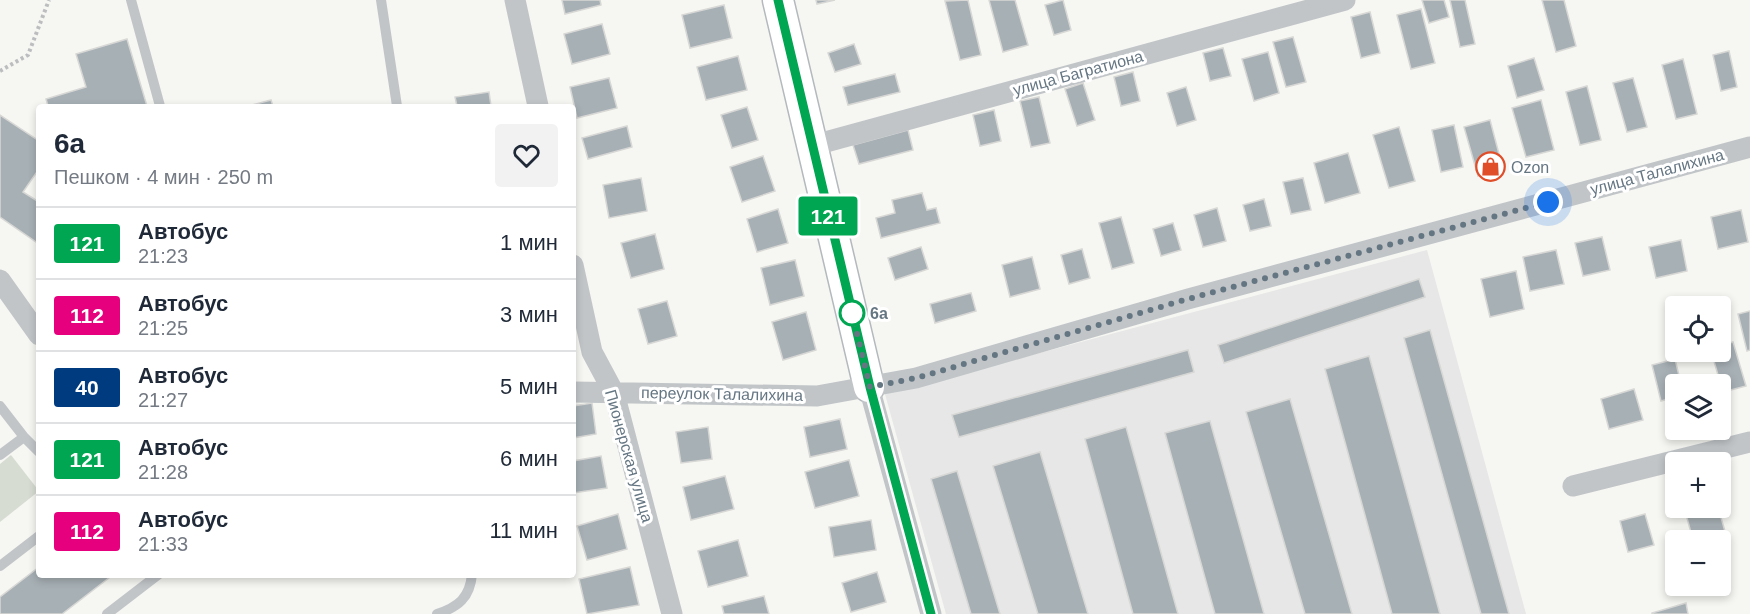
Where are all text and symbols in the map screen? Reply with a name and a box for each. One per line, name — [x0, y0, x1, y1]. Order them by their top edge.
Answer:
street label: улица Багратиона — [1011, 47, 1145, 99]
button: heart — [495, 124, 558, 187]
text: 6а — [54, 128, 85, 159]
street label: улица Талалихина — [1588, 146, 1726, 198]
shop icon: Ozon — [1474, 151, 1506, 183]
place label: Ozon — [1511, 159, 1549, 176]
text: Пешком · 4 мин · 250 m — [54, 166, 273, 188]
your location — [1533, 187, 1563, 217]
line badge: 121 — [794, 196, 862, 236]
text: 121 — [810, 205, 846, 228]
text: Автобус — [138, 219, 228, 244]
text: 1 мин — [500, 230, 558, 255]
text: 121 — [69, 232, 105, 255]
text: 21:23 — [138, 245, 188, 267]
text: Автобус — [138, 291, 228, 316]
map controls — [1665, 296, 1731, 596]
button: locate — [1665, 296, 1731, 362]
marker: 6а — [839, 300, 865, 326]
text: 3 мин — [500, 302, 558, 327]
text: 112 — [70, 304, 104, 327]
place label: 6а — [870, 305, 888, 322]
text: 21:25 — [138, 317, 188, 339]
text: Автобус — [138, 363, 228, 388]
text: 5 мин — [500, 374, 558, 399]
button: layers — [1665, 374, 1731, 440]
text: 40 — [75, 376, 99, 399]
street label: переулок Талалихина — [641, 384, 803, 404]
street label: Пионерская улица — [602, 388, 656, 524]
text: 21:27 — [138, 389, 188, 411]
text: Автобус — [138, 435, 228, 460]
text: 6 мин — [500, 446, 558, 471]
text: 121 — [69, 448, 105, 471]
button: + — [1665, 452, 1731, 518]
text: 21:28 — [138, 461, 188, 483]
text: Автобус — [138, 507, 228, 532]
text: 11 мин — [489, 518, 558, 543]
text: 112 — [70, 520, 104, 543]
button: − — [1665, 530, 1731, 596]
text: 21:33 — [138, 533, 188, 555]

